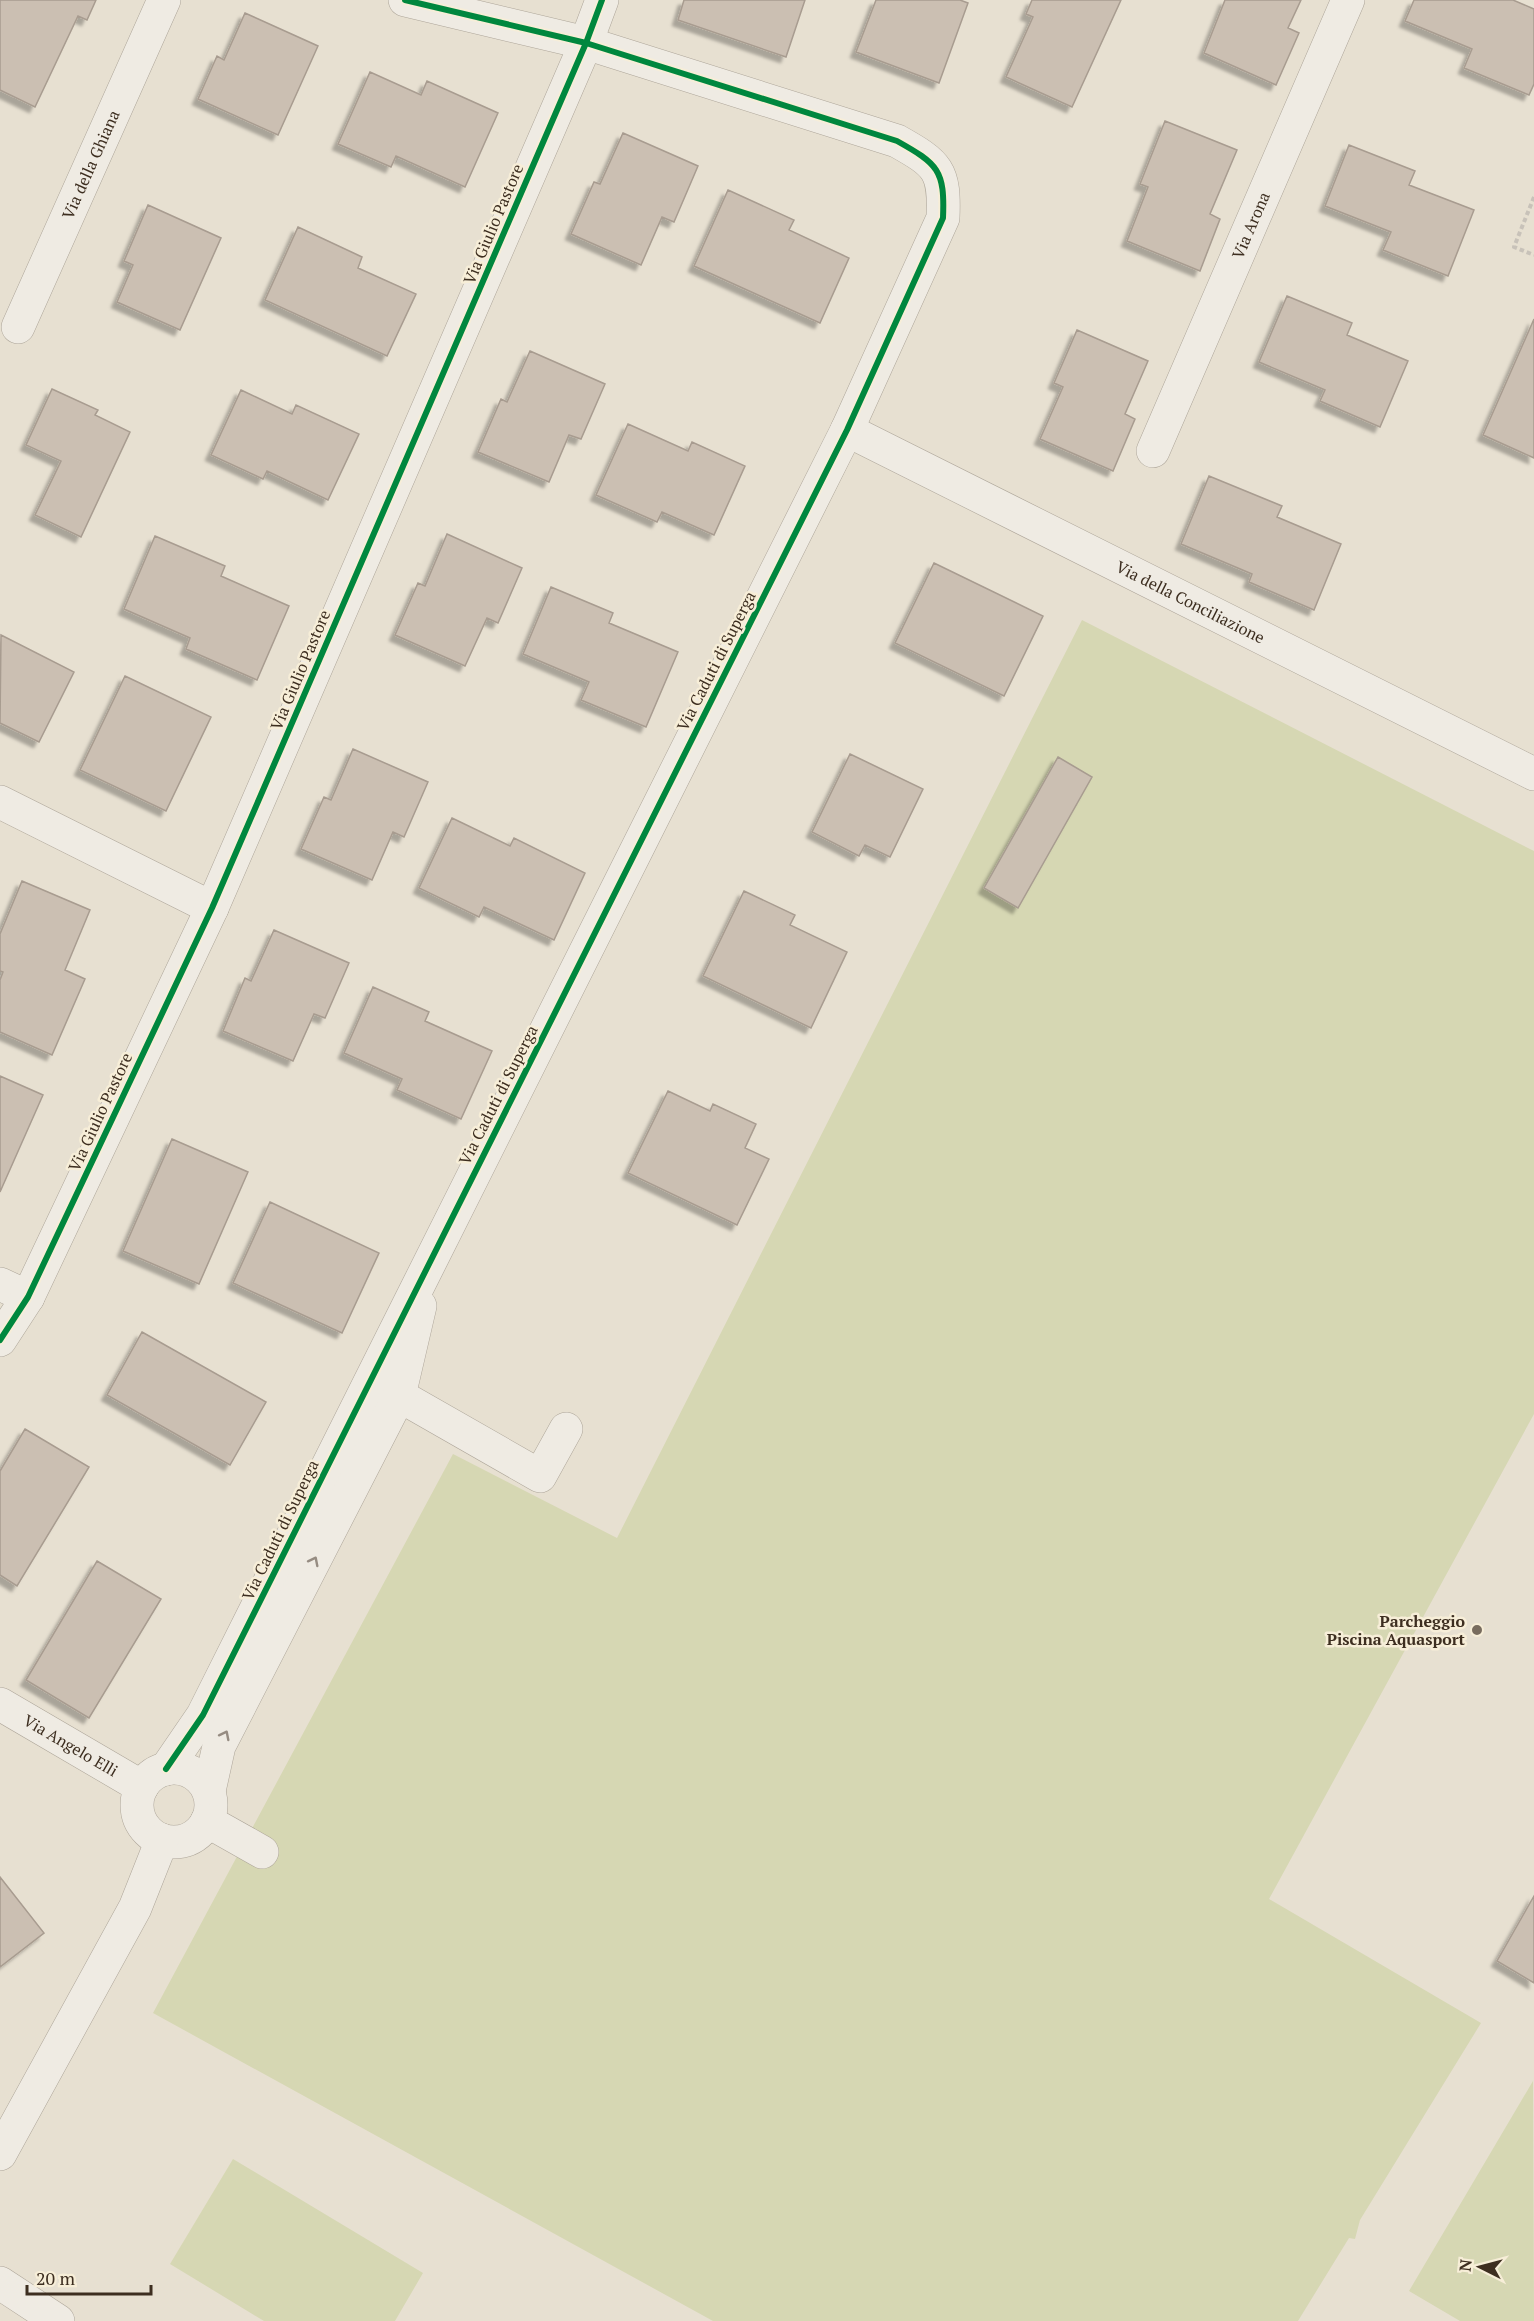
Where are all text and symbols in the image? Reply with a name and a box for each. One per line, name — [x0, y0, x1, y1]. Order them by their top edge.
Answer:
street label: Via della Ghiana — [57, 106, 125, 223]
street label: Via Giulio Pastore — [458, 161, 528, 287]
street label: Via Arona — [1226, 188, 1275, 262]
street label: Via della Conciliazione — [1112, 555, 1269, 648]
street label: Via Caduti di Superga — [671, 587, 761, 735]
street label: Via Giulio Pastore — [265, 607, 335, 733]
street label: Via Caduti di Superga — [453, 1021, 543, 1169]
street label: Via Giulio Pastore — [63, 1049, 137, 1175]
street label: Via Caduti di Superga — [236, 1456, 324, 1604]
one-way arrow — [307, 1557, 318, 1568]
place label: Parcheggio Piscina Aquasport — [1327, 1610, 1466, 1650]
marker: Parcheggio Piscina Aquasport — [1470, 1623, 1484, 1637]
street label: Via Angelo Elli — [20, 1709, 122, 1782]
one-way arrow — [218, 1730, 229, 1741]
north arrow — [1450, 2237, 1510, 2297]
scale bar — [27, 2258, 152, 2296]
text: N — [1454, 2258, 1477, 2273]
text: 20 m — [36, 2266, 76, 2290]

